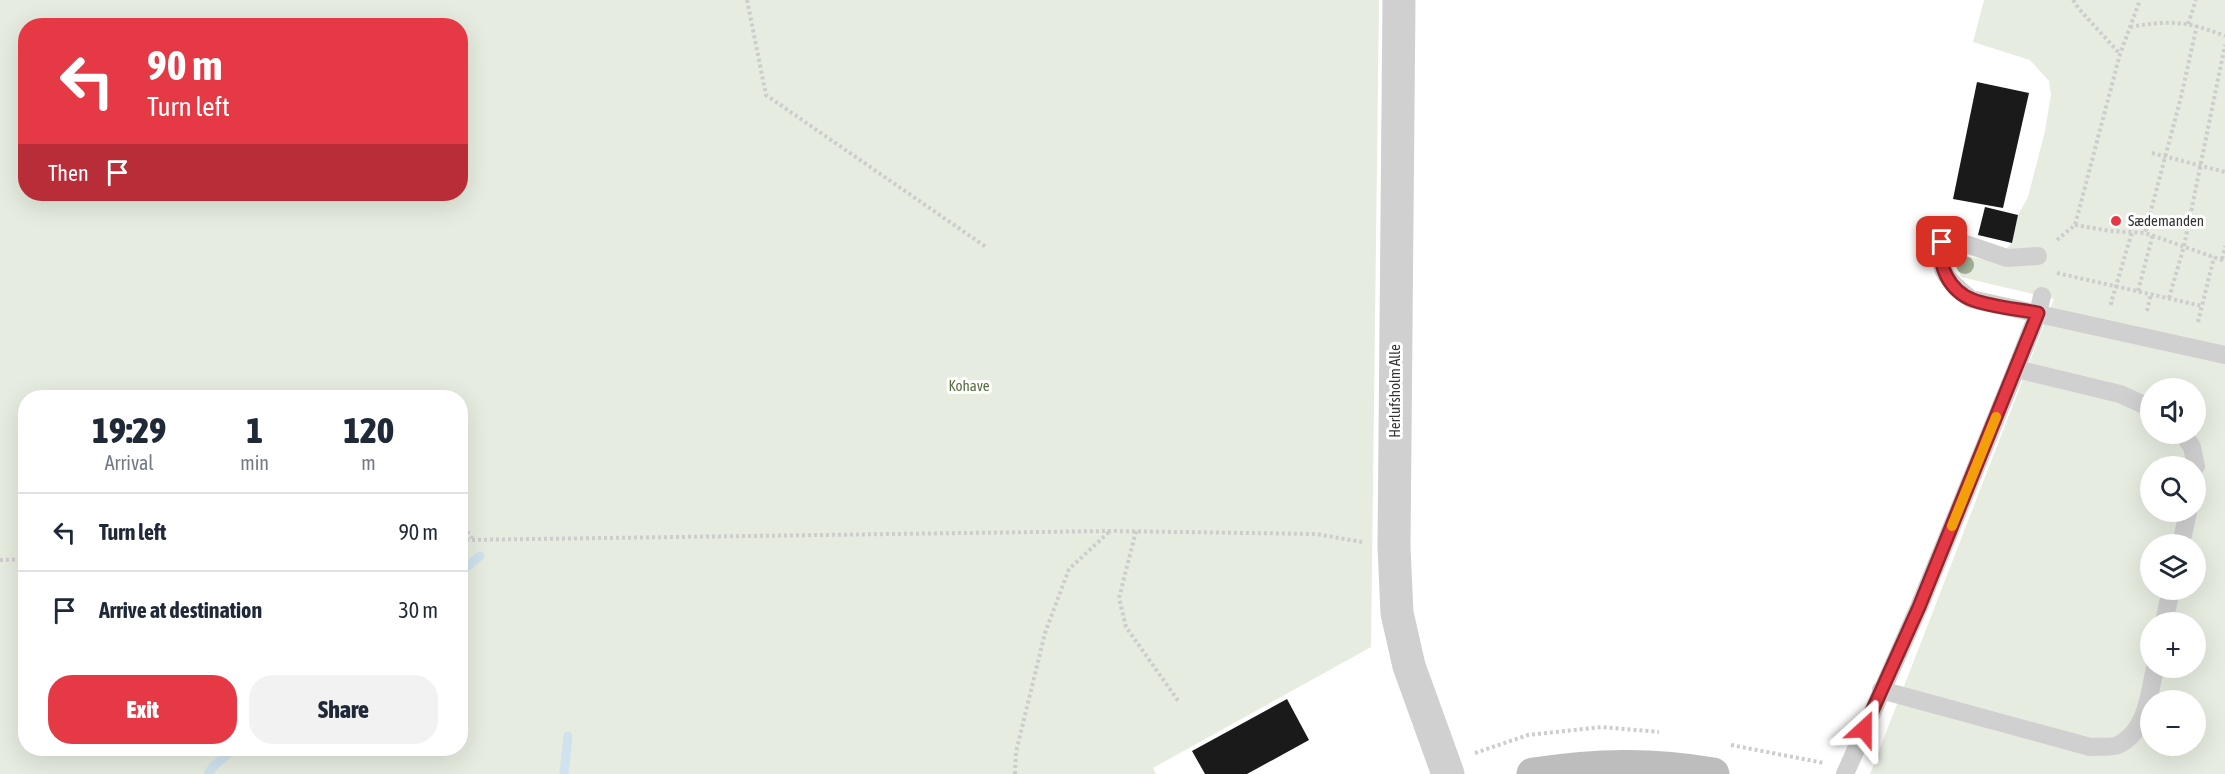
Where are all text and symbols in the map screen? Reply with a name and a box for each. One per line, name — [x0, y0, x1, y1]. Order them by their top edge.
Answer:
text: 90 m — [147, 41, 222, 89]
icon: left — [48, 42, 126, 120]
text: Turn left — [147, 91, 230, 122]
icon: arrive — [101, 156, 134, 189]
text: Then — [48, 160, 89, 186]
place label: Sædemanden — [2128, 212, 2204, 229]
marker: Sædemanden — [2109, 214, 2123, 228]
pin — [1916, 216, 1967, 267]
icon: arrive — [1925, 225, 1958, 258]
street label: Herlufsholm Alle — [1386, 344, 1403, 438]
park label: Kohave — [948, 377, 990, 394]
map controls — [2140, 378, 2206, 756]
button: sound — [2140, 378, 2206, 444]
text: 19:29 — [92, 409, 166, 451]
text: 1 — [246, 409, 263, 451]
text: 120 — [343, 409, 394, 451]
text: Arrival — [105, 451, 154, 474]
text: min — [240, 451, 269, 474]
text: m — [361, 451, 376, 474]
button: search — [2140, 456, 2206, 522]
icon: left — [48, 516, 81, 549]
text: Turn left — [99, 519, 166, 545]
text: 90 m — [398, 519, 438, 545]
button: layers — [2140, 534, 2206, 600]
icon: arrive — [48, 594, 81, 627]
text: Arrive at destination — [99, 597, 262, 623]
text: 30 m — [398, 597, 438, 623]
button: + — [2140, 612, 2206, 678]
button: Exit — [48, 675, 237, 744]
button: Share — [249, 675, 438, 744]
button: − — [2140, 690, 2206, 756]
position arrow — [1832, 697, 1896, 761]

